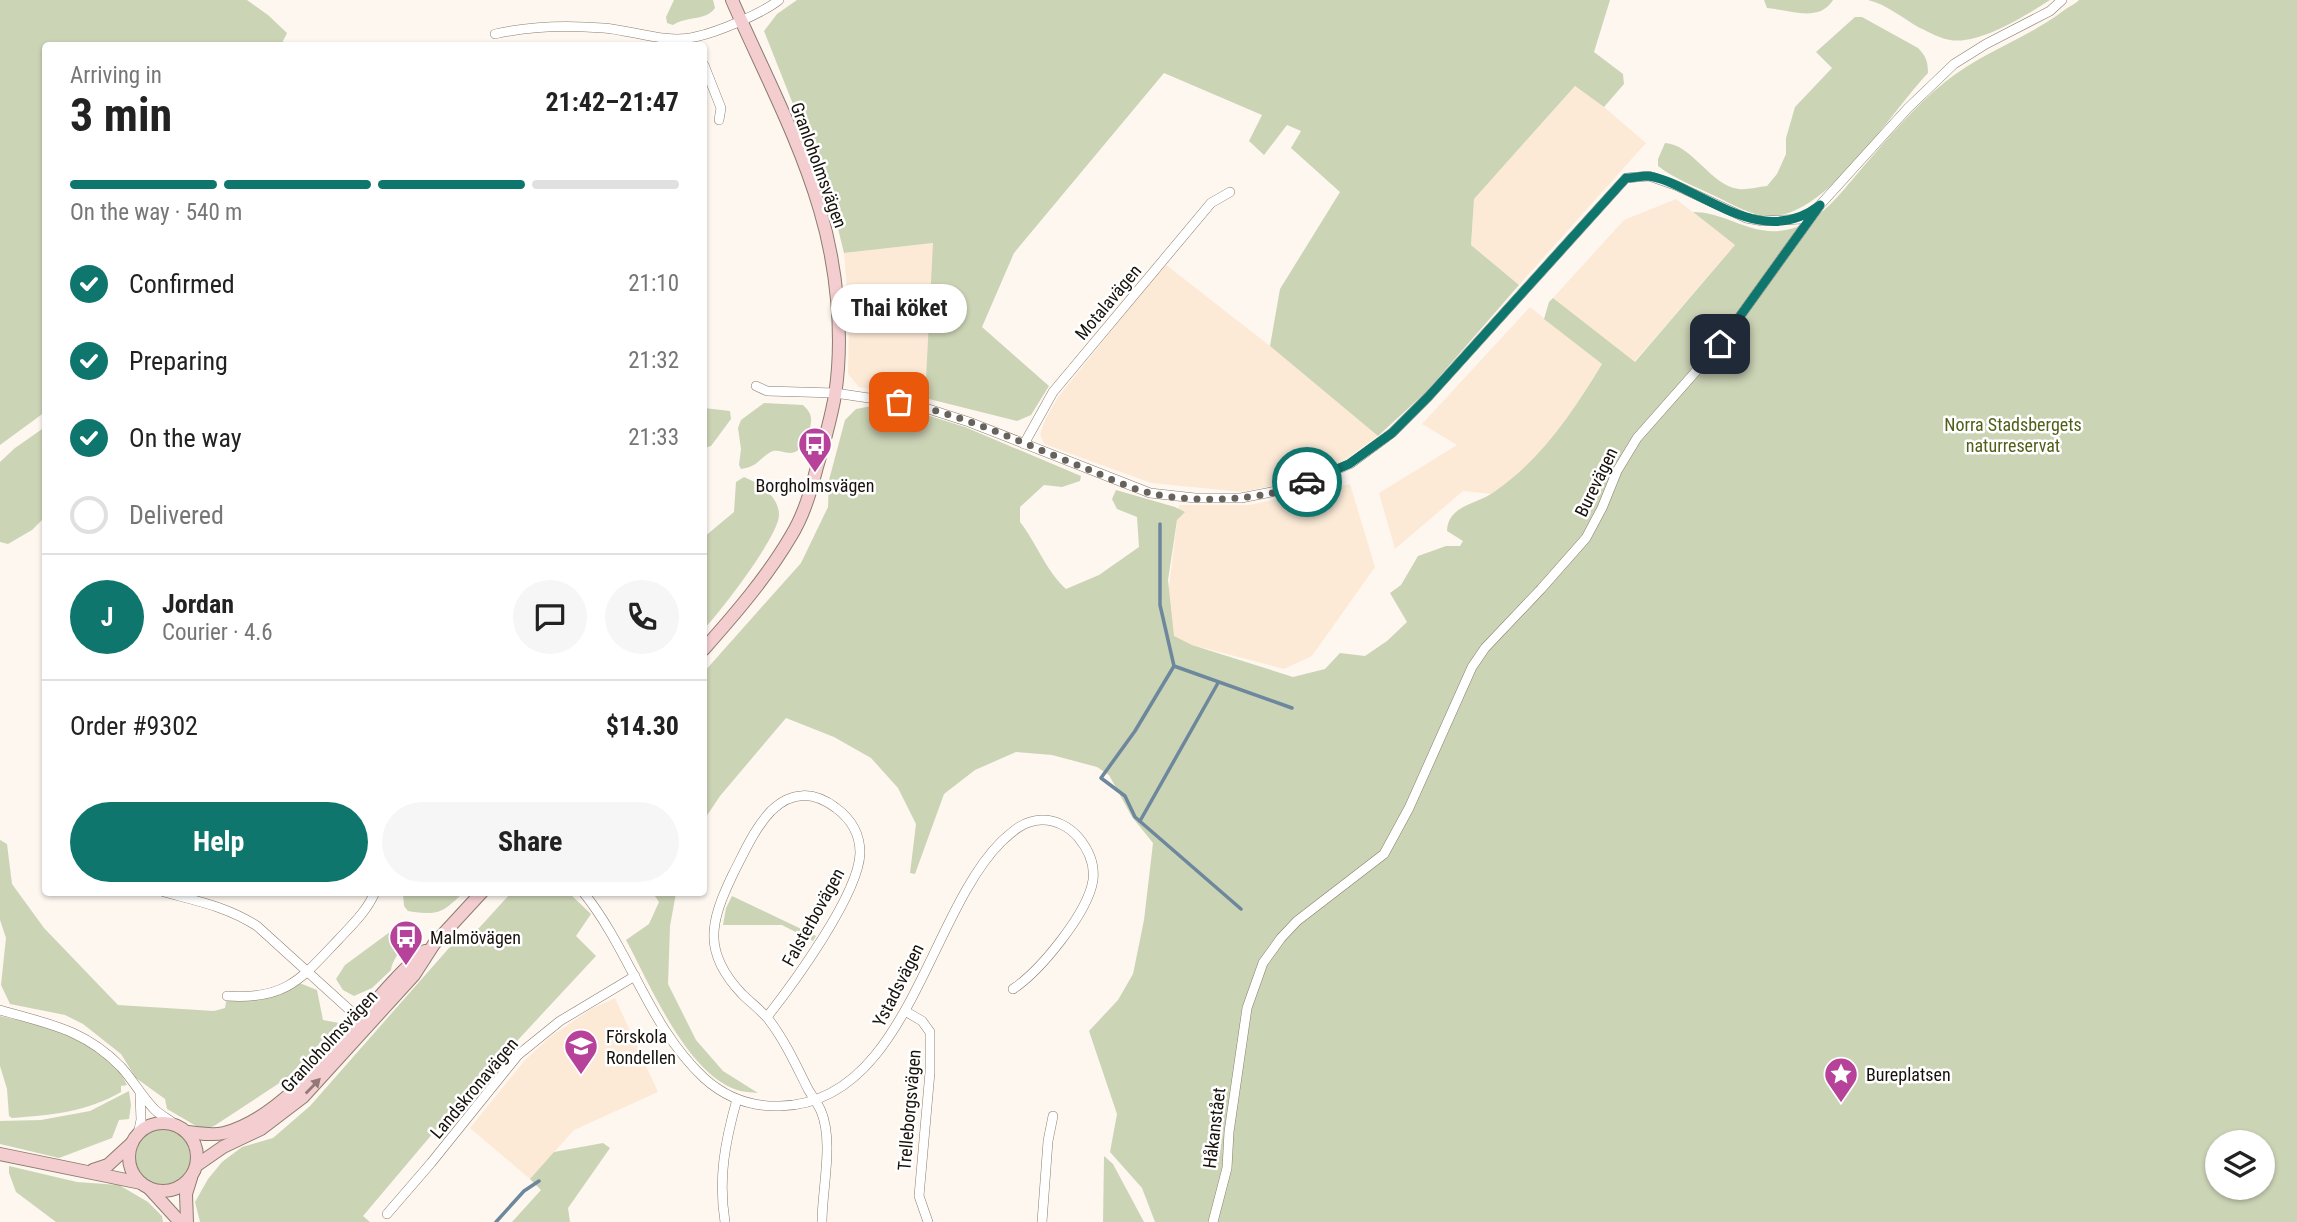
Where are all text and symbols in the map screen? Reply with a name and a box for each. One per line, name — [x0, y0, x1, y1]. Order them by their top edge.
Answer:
text: Arriving in — [70, 62, 162, 89]
text: 21:42–21:47 — [545, 87, 679, 117]
text: 3 min — [70, 88, 172, 142]
street label: Granloholmsvägen — [787, 99, 851, 231]
text: On the way · 540 m — [70, 199, 242, 226]
street label: Motalavägen — [1071, 260, 1145, 344]
icon: check — [70, 265, 108, 303]
text: Confirmed — [129, 269, 235, 299]
text: 21:10 — [628, 270, 679, 297]
callout: Thai köket — [831, 283, 967, 332]
text: Thai köket — [851, 295, 948, 322]
pin — [1690, 314, 1750, 374]
icon: home — [1701, 325, 1739, 363]
icon: check — [70, 342, 108, 380]
text: Preparing — [129, 346, 228, 376]
text: 21:32 — [628, 347, 679, 374]
pin — [869, 372, 929, 432]
icon: bag — [880, 383, 918, 421]
park label: Norra Stadsbergets naturreservat — [1944, 414, 2082, 456]
icon: check — [70, 419, 108, 457]
text: On the way — [129, 423, 242, 453]
text: 21:33 — [628, 424, 679, 451]
bus stop icon: Borgholmsvägen — [796, 425, 834, 474]
street label: Burevägen — [1570, 444, 1622, 520]
courier — [1272, 447, 1342, 517]
icon: car — [1288, 463, 1326, 501]
place label: Borgholmsvägen — [756, 475, 874, 496]
text: Delivered — [129, 500, 224, 530]
button: chat — [513, 580, 587, 654]
button: phone — [605, 580, 679, 654]
text: Jordan — [162, 589, 234, 619]
text: J — [101, 602, 113, 632]
text: Courier · 4.6 — [162, 619, 273, 646]
text: Order #9302 — [70, 711, 198, 741]
text: $14.30 — [606, 711, 679, 741]
button: Help — [70, 802, 368, 882]
button: Share — [382, 802, 679, 882]
street label: Falsterbovägen — [777, 864, 849, 970]
bus stop icon: Malmövägen — [387, 918, 425, 967]
place label: Malmövägen — [430, 927, 521, 948]
street label: Ystadsvägen — [868, 940, 928, 1030]
street label: Granloholmsvägen — [276, 986, 382, 1096]
place label: Förskola Rondellen — [606, 1026, 676, 1068]
school or university icon: Förskola Rondellen — [562, 1027, 600, 1076]
street label: Landskronavägen — [426, 1033, 522, 1143]
street label: Trelleborgsvägen — [893, 1048, 925, 1172]
place icon: Bureplatsen — [1822, 1055, 1860, 1104]
place label: Bureplatsen — [1866, 1064, 1951, 1085]
one-way arrow — [305, 1078, 322, 1095]
street label: Håkanstået — [1199, 1086, 1229, 1170]
map controls — [2205, 1130, 2275, 1200]
button: layers — [2205, 1130, 2275, 1200]

